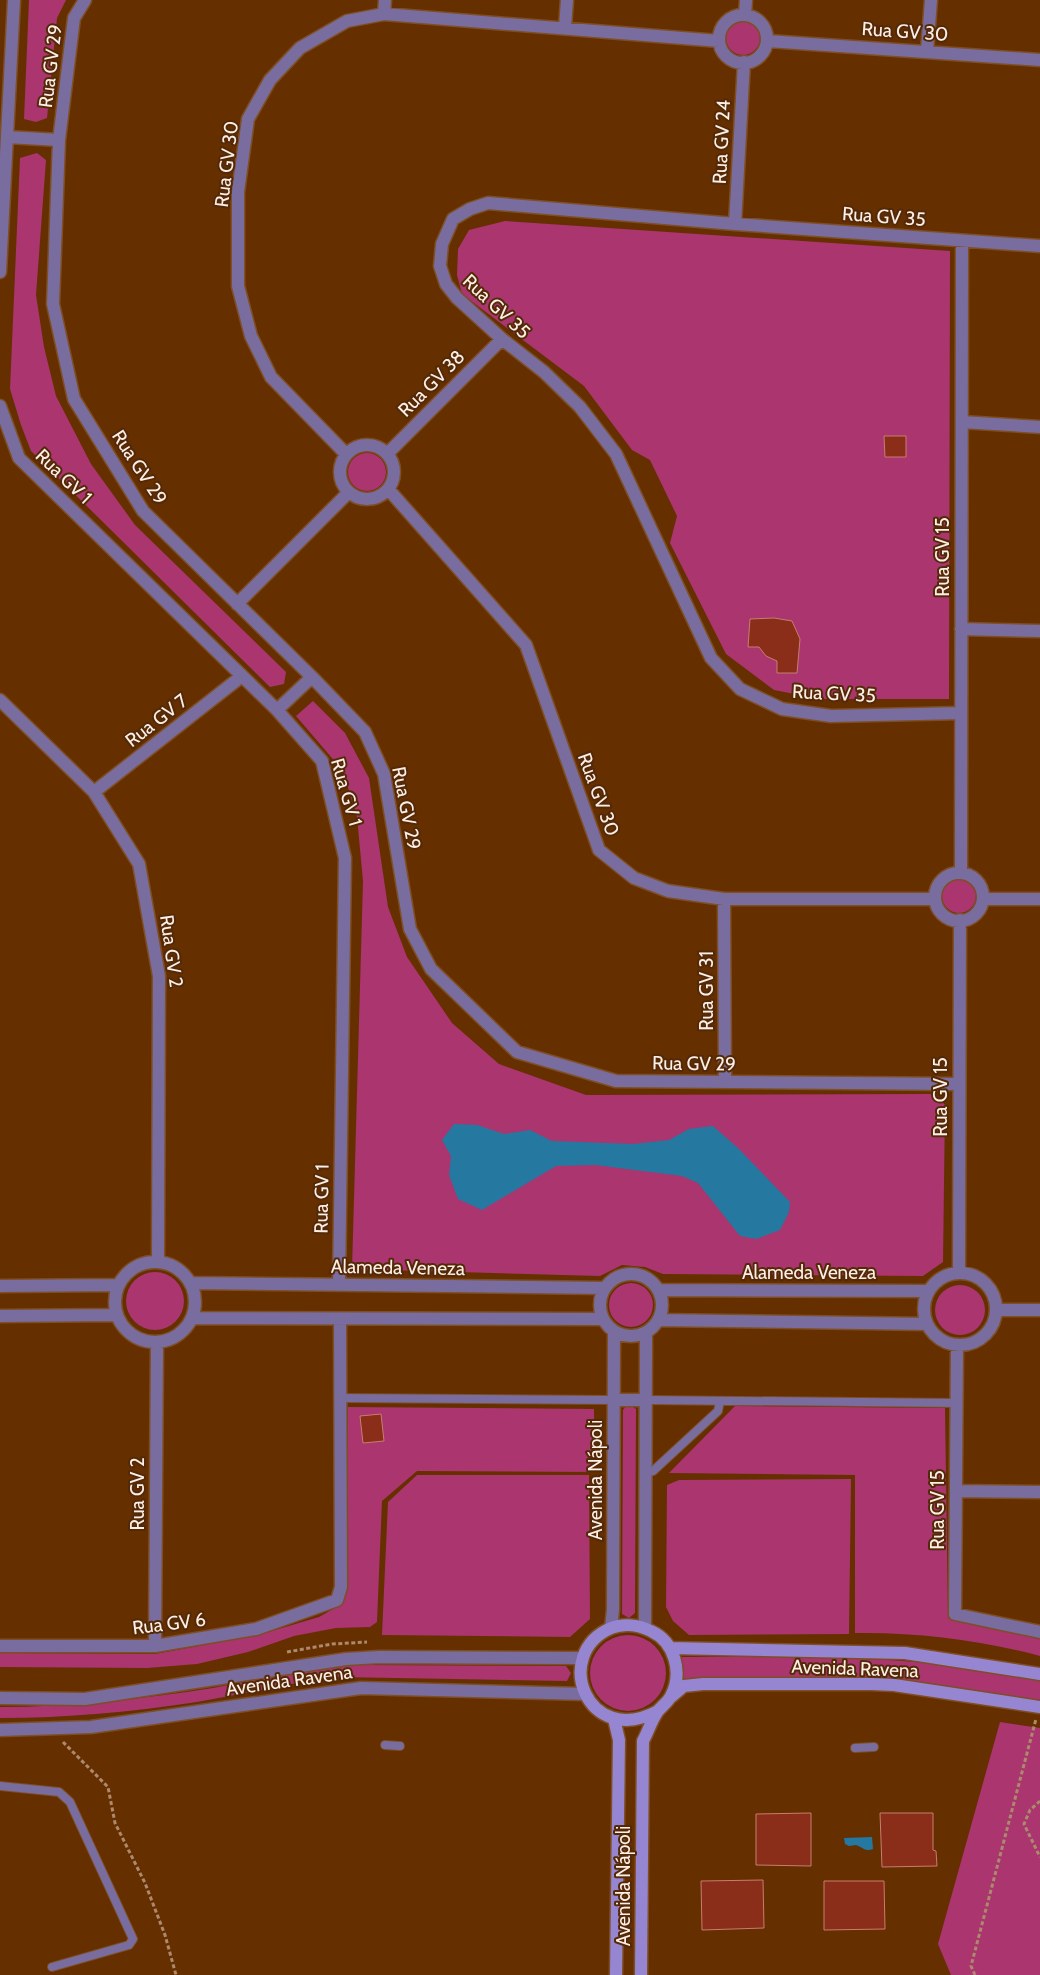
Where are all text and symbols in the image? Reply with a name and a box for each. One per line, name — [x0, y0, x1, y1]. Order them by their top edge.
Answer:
street label: Rua GV 30 — [861, 17, 949, 46]
street label: Rua GV 29 — [34, 23, 67, 109]
street label: Rua GV 24 — [708, 99, 735, 185]
street label: Rua GV 30 — [210, 120, 243, 209]
street label: Rua GV 35 — [841, 202, 927, 231]
street label: Rua GV 35 — [458, 269, 535, 343]
street label: Rua GV 38 — [393, 345, 470, 422]
street label: Rua GV 29 — [107, 426, 172, 509]
street label: Rua GV 1 — [31, 444, 97, 509]
street label: Rua GV 15 — [931, 517, 954, 597]
street label: Rua GV 35 — [792, 680, 876, 707]
street label: Rua GV 7 — [121, 689, 192, 752]
street label: Rua GV 30 — [573, 749, 624, 839]
street label: Rua GV 1 — [326, 756, 367, 829]
street label: Rua GV 29 — [387, 765, 426, 852]
street label: Rua GV 2 — [155, 913, 188, 989]
street label: Rua GV 31 — [695, 951, 718, 1031]
street label: Rua GV 29 — [652, 1051, 736, 1076]
street label: Rua GV 15 — [929, 1057, 952, 1137]
street label: Rua GV 1 — [309, 1164, 334, 1234]
street label: Alameda Veneza — [331, 1255, 465, 1280]
street label: Alameda Veneza — [742, 1261, 876, 1284]
street label: Avenida Nápoli — [584, 1420, 607, 1540]
street label: Rua GV 2 — [126, 1457, 149, 1531]
street label: Rua GV 15 — [926, 1470, 949, 1550]
street label: Rua GV 6 — [131, 1608, 207, 1639]
street label: Avenida Ravena — [791, 1655, 919, 1682]
street label: Avenida Ravena — [224, 1660, 354, 1701]
street label: Avenida Nápoli — [612, 1826, 635, 1946]

